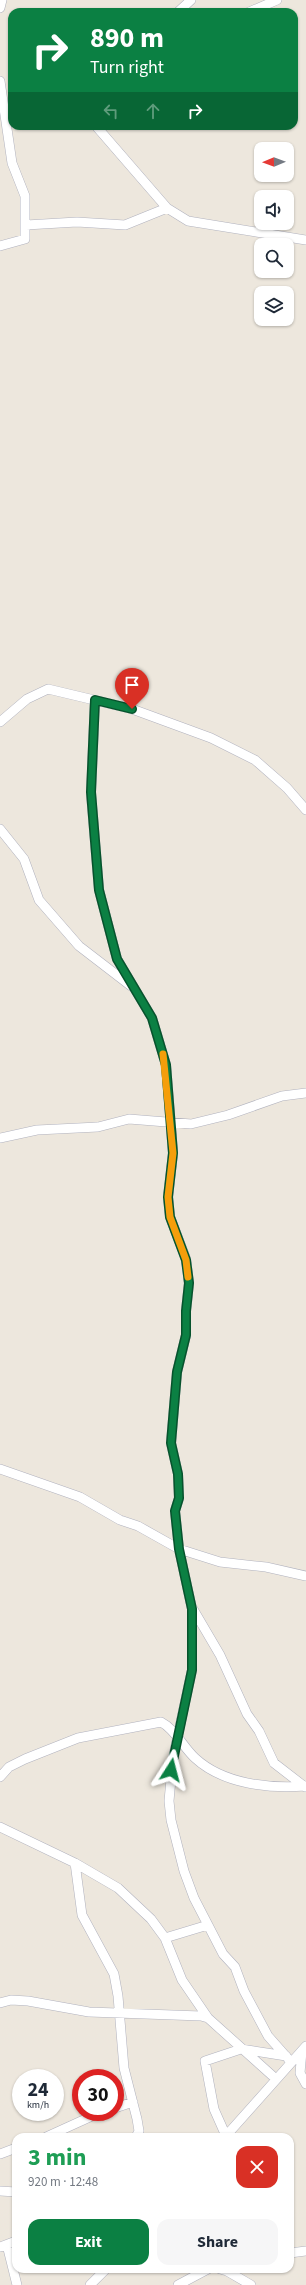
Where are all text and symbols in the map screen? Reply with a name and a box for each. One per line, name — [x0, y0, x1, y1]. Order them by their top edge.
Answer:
text: 890 m — [90, 18, 164, 58]
icon: right — [24, 24, 76, 76]
text: Turn right — [90, 55, 164, 80]
icon: left — [100, 100, 122, 122]
icon: ahead — [142, 100, 164, 122]
icon: right — [184, 100, 206, 122]
north arrow — [254, 142, 294, 182]
map controls — [254, 142, 294, 326]
button: sound — [254, 190, 294, 230]
button: search — [254, 238, 294, 278]
button: layers — [254, 286, 294, 326]
pin — [115, 668, 149, 709]
icon: arrive — [121, 674, 143, 696]
position arrow — [150, 1749, 192, 1791]
speed limit sign: 30 — [72, 2069, 124, 2121]
text: 24 — [27, 2076, 49, 2104]
text: km/h — [27, 2098, 49, 2112]
text: 3 min — [28, 2140, 86, 2175]
button: close — [236, 2146, 278, 2188]
text: 920 m · 12:48 — [28, 2173, 98, 2191]
button: Exit — [28, 2219, 149, 2265]
button: Share — [157, 2219, 278, 2265]

